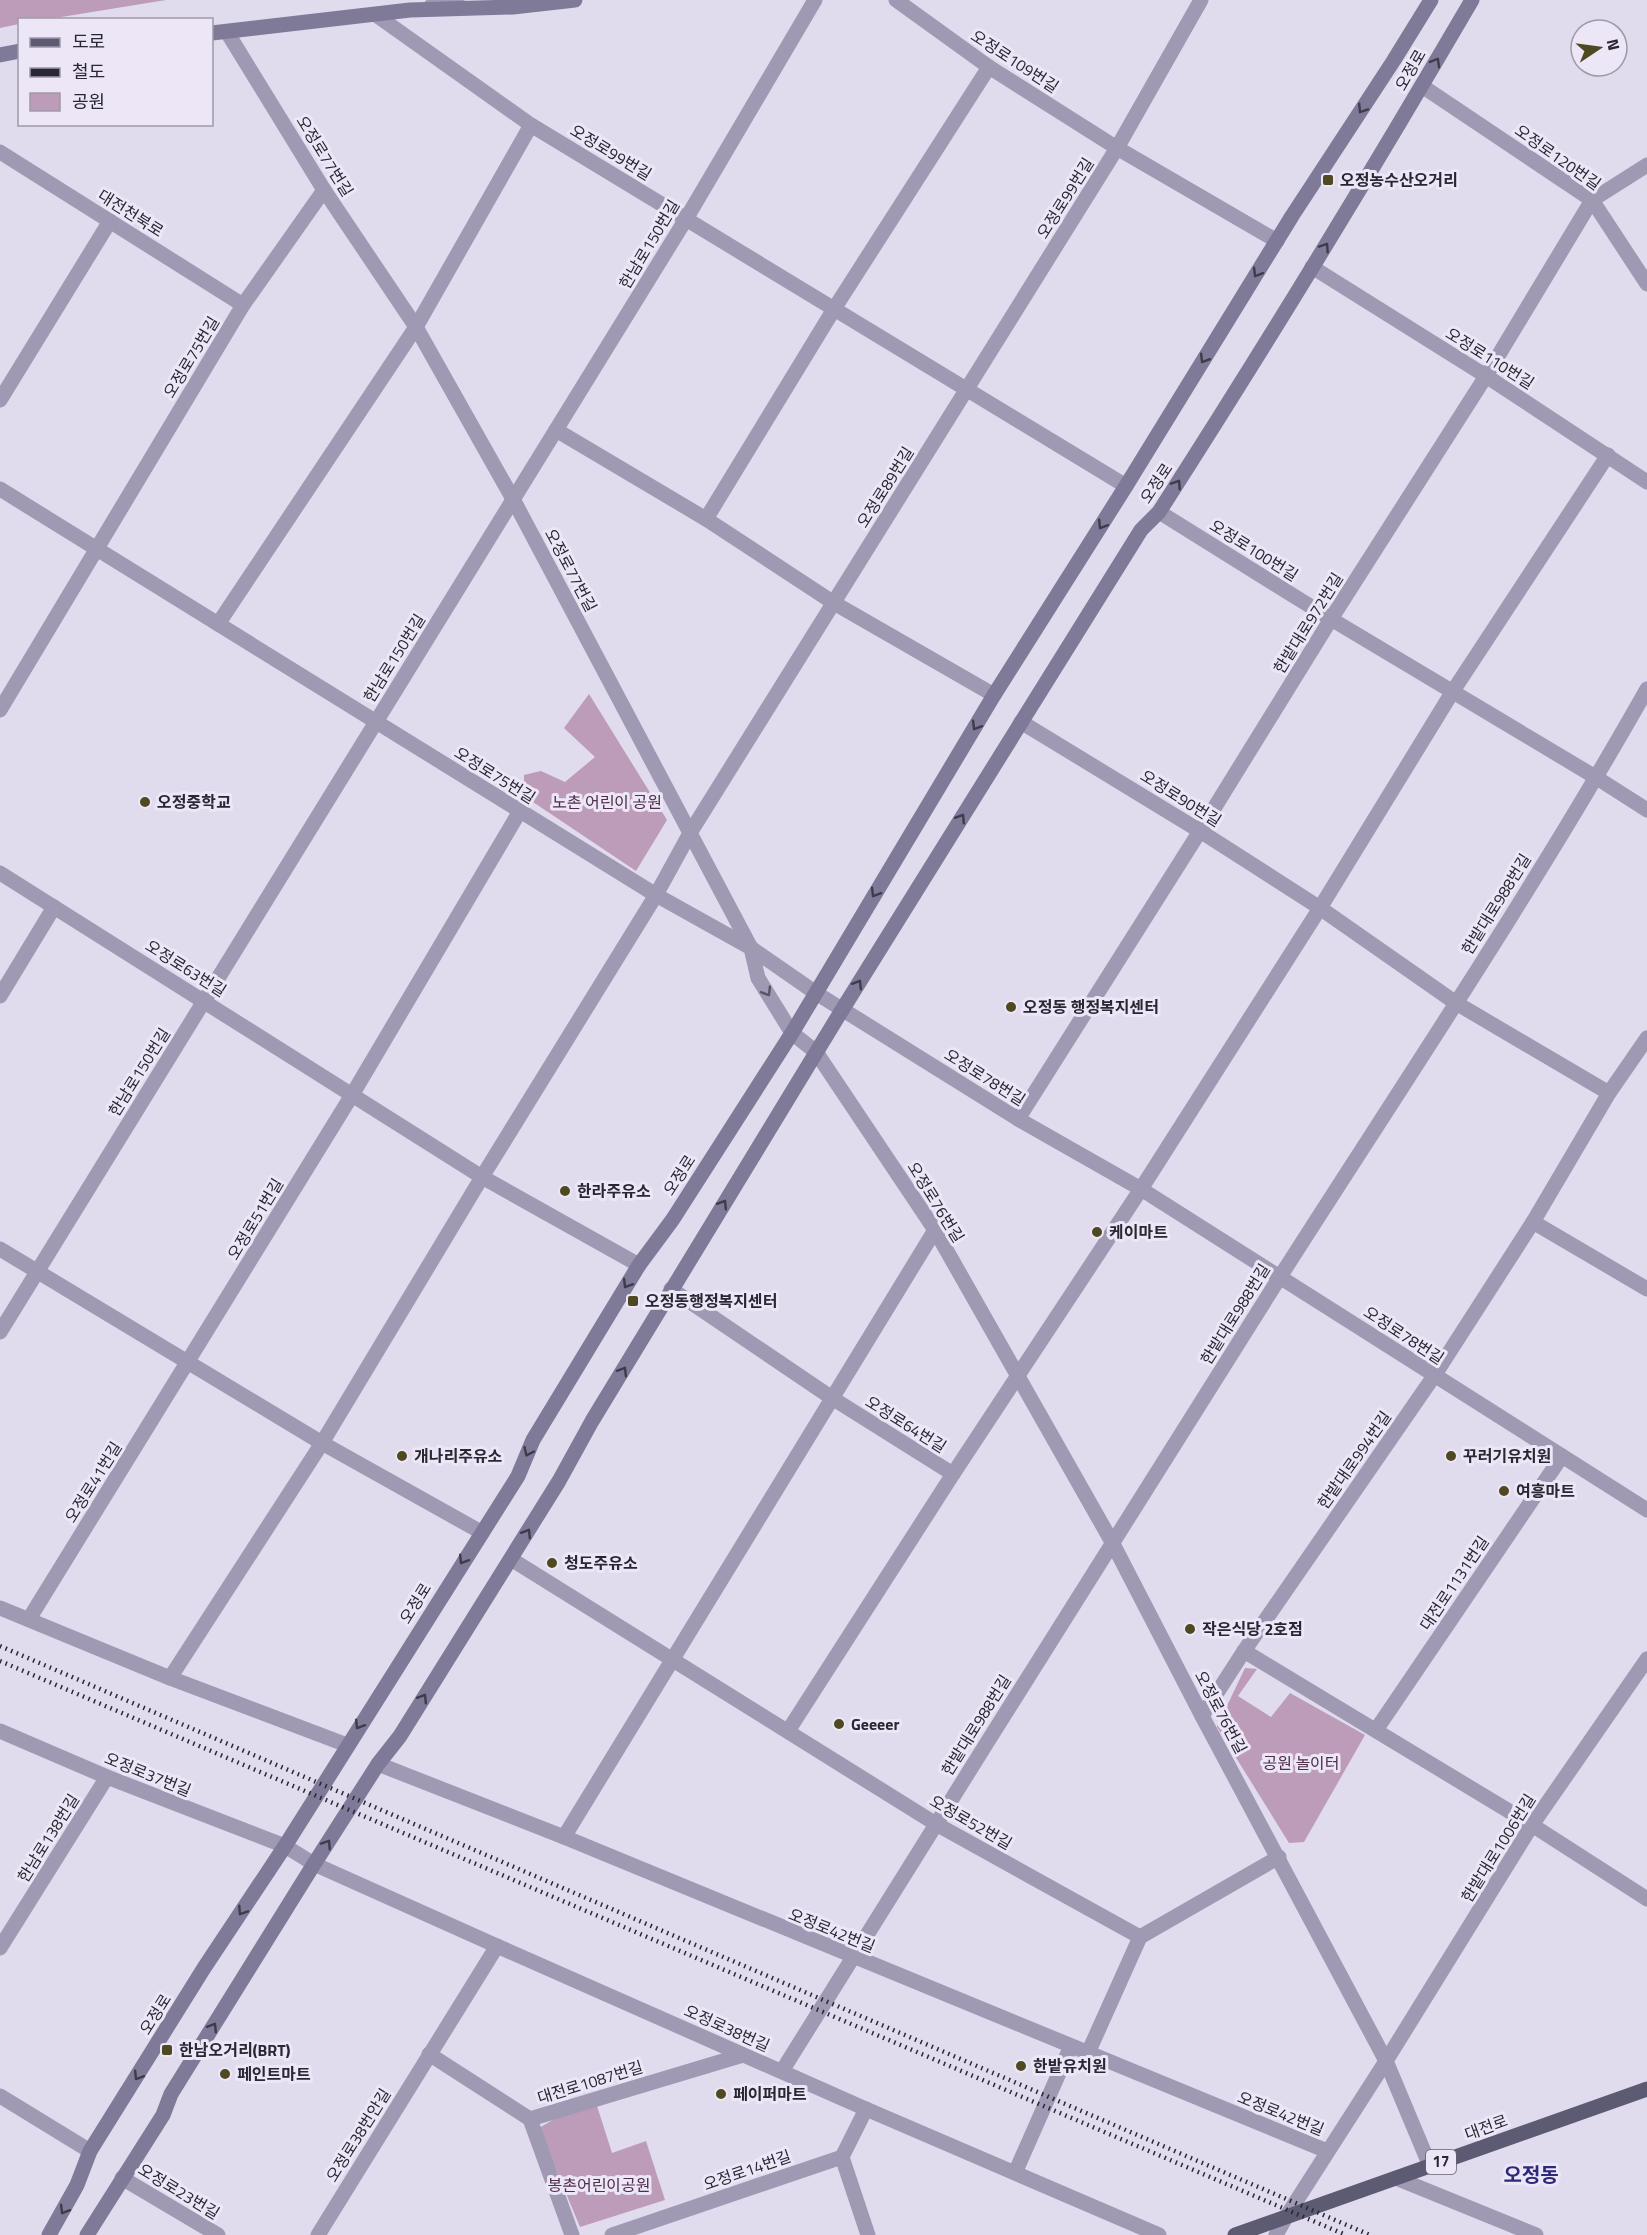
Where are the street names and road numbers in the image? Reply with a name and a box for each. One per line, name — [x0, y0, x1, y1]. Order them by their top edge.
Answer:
street label: 오정로109번길 — [966, 24, 1064, 98]
street label: 오정로 — [1389, 45, 1432, 95]
street label: 오정로77번길 — [291, 111, 359, 201]
street label: 오정로99번길 — [566, 118, 656, 186]
street label: 오정로120번길 — [1510, 118, 1606, 196]
street label: 오정로99번길 — [1031, 153, 1099, 243]
street label: 대전천북로 — [93, 183, 169, 243]
street label: 한남로150번길 — [613, 195, 685, 293]
street label: 오정로75번길 — [157, 312, 225, 402]
street label: 오정로110번길 — [1441, 321, 1539, 395]
street label: 오정로89번길 — [851, 442, 919, 532]
street label: 오정로 — [1134, 458, 1178, 508]
street label: 오정로100번길 — [1205, 513, 1303, 587]
street label: 오정로77번길 — [539, 524, 603, 616]
street label: 한밭대로972번길 — [1267, 568, 1349, 678]
street label: 한남로150번길 — [357, 609, 431, 707]
street label: 오정로75번길 — [450, 741, 540, 809]
street label: 오정로90번길 — [1136, 764, 1226, 832]
street label: 한밭대로988번길 — [1455, 849, 1537, 959]
street label: 오정로63번길 — [141, 934, 231, 1002]
street label: 한남로150번길 — [102, 1023, 176, 1121]
street label: 오정로78번길 — [940, 1043, 1030, 1111]
street label: 오정로 — [657, 1150, 701, 1200]
street label: 오정로76번길 — [902, 1157, 970, 1247]
street label: 오정로51번길 — [221, 1174, 289, 1264]
street label: 한밭대로988번길 — [1194, 1259, 1276, 1369]
street label: 오정로78번길 — [1359, 1300, 1449, 1370]
street label: 오정로64번길 — [861, 1390, 951, 1458]
street label: 한밭대로994번길 — [1311, 1406, 1397, 1514]
street label: 오정로41번길 — [59, 1437, 127, 1527]
street label: 대전로1131번길 — [1413, 1531, 1495, 1635]
street label: 오정로 — [393, 1578, 437, 1628]
street label: 오정로76번길 — [1189, 1666, 1253, 1758]
street label: 한밭대로988번길 — [935, 1670, 1017, 1780]
street label: 오정로37번길 — [101, 1746, 195, 1802]
street label: 한남로138번길 — [11, 1789, 85, 1887]
street label: 오정로52번길 — [925, 1789, 1017, 1855]
street label: 한밭대로1006번길 — [1455, 1789, 1541, 1907]
street label: 오정로42번길 — [785, 1902, 879, 1958]
street label: 오정로 — [133, 1989, 177, 2039]
street label: 오정로38번길 — [680, 1998, 774, 2058]
street label: 대전로1087번길 — [534, 2055, 646, 2109]
street label: 오정로38번안길 — [320, 2084, 396, 2186]
street label: 오정로42번길 — [1234, 2085, 1328, 2141]
street label: 대전로 — [1461, 2108, 1511, 2146]
street label: 오정로14번길 — [700, 2144, 794, 2196]
road number: 17 — [1426, 2150, 1456, 2174]
street label: 오정로23번길 — [134, 2157, 224, 2225]

